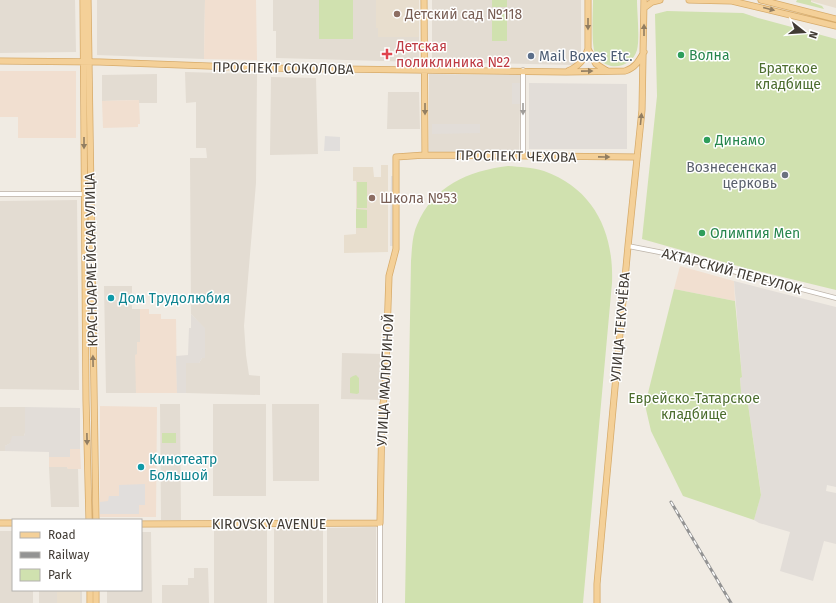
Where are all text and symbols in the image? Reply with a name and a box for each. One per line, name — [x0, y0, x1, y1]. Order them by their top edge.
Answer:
place label: Детский сад №118 — [404, 6, 523, 23]
one-way arrow — [763, 6, 775, 12]
marker: Детский сад №118 — [392, 9, 402, 19]
north arrow — [784, 12, 824, 52]
one-way arrow — [585, 18, 591, 31]
one-way arrow — [641, 23, 647, 36]
text: N — [806, 29, 820, 40]
place label: Детская поликлиника №2 — [395, 38, 510, 71]
place label: Волна — [689, 47, 730, 64]
marker: Детская поликлиника №2 — [381, 48, 393, 60]
place label: Mail Boxes Etc. — [539, 48, 633, 65]
marker: Волна — [676, 50, 686, 60]
marker: Mail Boxes Etc. — [526, 51, 536, 61]
street label: ПРОСПЕКТ СОКОЛОВА — [212, 59, 354, 78]
park label: Братское кладбище — [755, 60, 821, 93]
one-way arrow — [581, 68, 593, 75]
one-way arrow — [422, 103, 429, 115]
one-way arrow — [520, 103, 526, 116]
one-way arrow — [638, 113, 644, 125]
place label: Динамо — [714, 132, 765, 149]
marker: Динамо — [702, 135, 712, 145]
one-way arrow — [81, 137, 87, 150]
street label: ПРОСПЕКТ ЧЕХОВА — [455, 147, 577, 166]
one-way arrow — [598, 154, 611, 160]
place label: Вознесенская церковь — [686, 159, 777, 192]
marker: Вознесенская церковь — [780, 170, 790, 180]
street label: КРАСНОАРМЕЙСКАЯ УЛИЦА — [81, 173, 102, 347]
place label: Школа №53 — [380, 190, 457, 207]
marker: Школа №53 — [367, 193, 377, 203]
place label: Олимпия Men — [710, 225, 800, 242]
marker: Олимпия Men — [697, 228, 707, 238]
street label: АХТАРСКИЙ ПЕРЕУЛОК — [660, 245, 804, 299]
street label: УЛИЦА ТЕКУЧЁВА — [607, 271, 634, 383]
place label: Дом Трудолюбия — [118, 290, 230, 307]
marker: Дом Трудолюбия — [106, 293, 116, 303]
street label: УЛИЦА МАЛЮГИНОЙ — [374, 313, 397, 447]
one-way arrow — [90, 354, 96, 367]
park label: Еврейско-Татарское кладбище — [628, 390, 760, 423]
one-way arrow — [84, 433, 91, 445]
place label: Кинотеатр Большой — [149, 451, 217, 484]
marker: Кинотеатр Большой — [136, 462, 146, 472]
street label: KIROVSKY AVENUE — [212, 516, 326, 533]
legend — [12, 519, 142, 591]
text: Road — [48, 528, 76, 542]
text: Railway — [48, 548, 89, 562]
text: Park — [48, 568, 72, 582]

